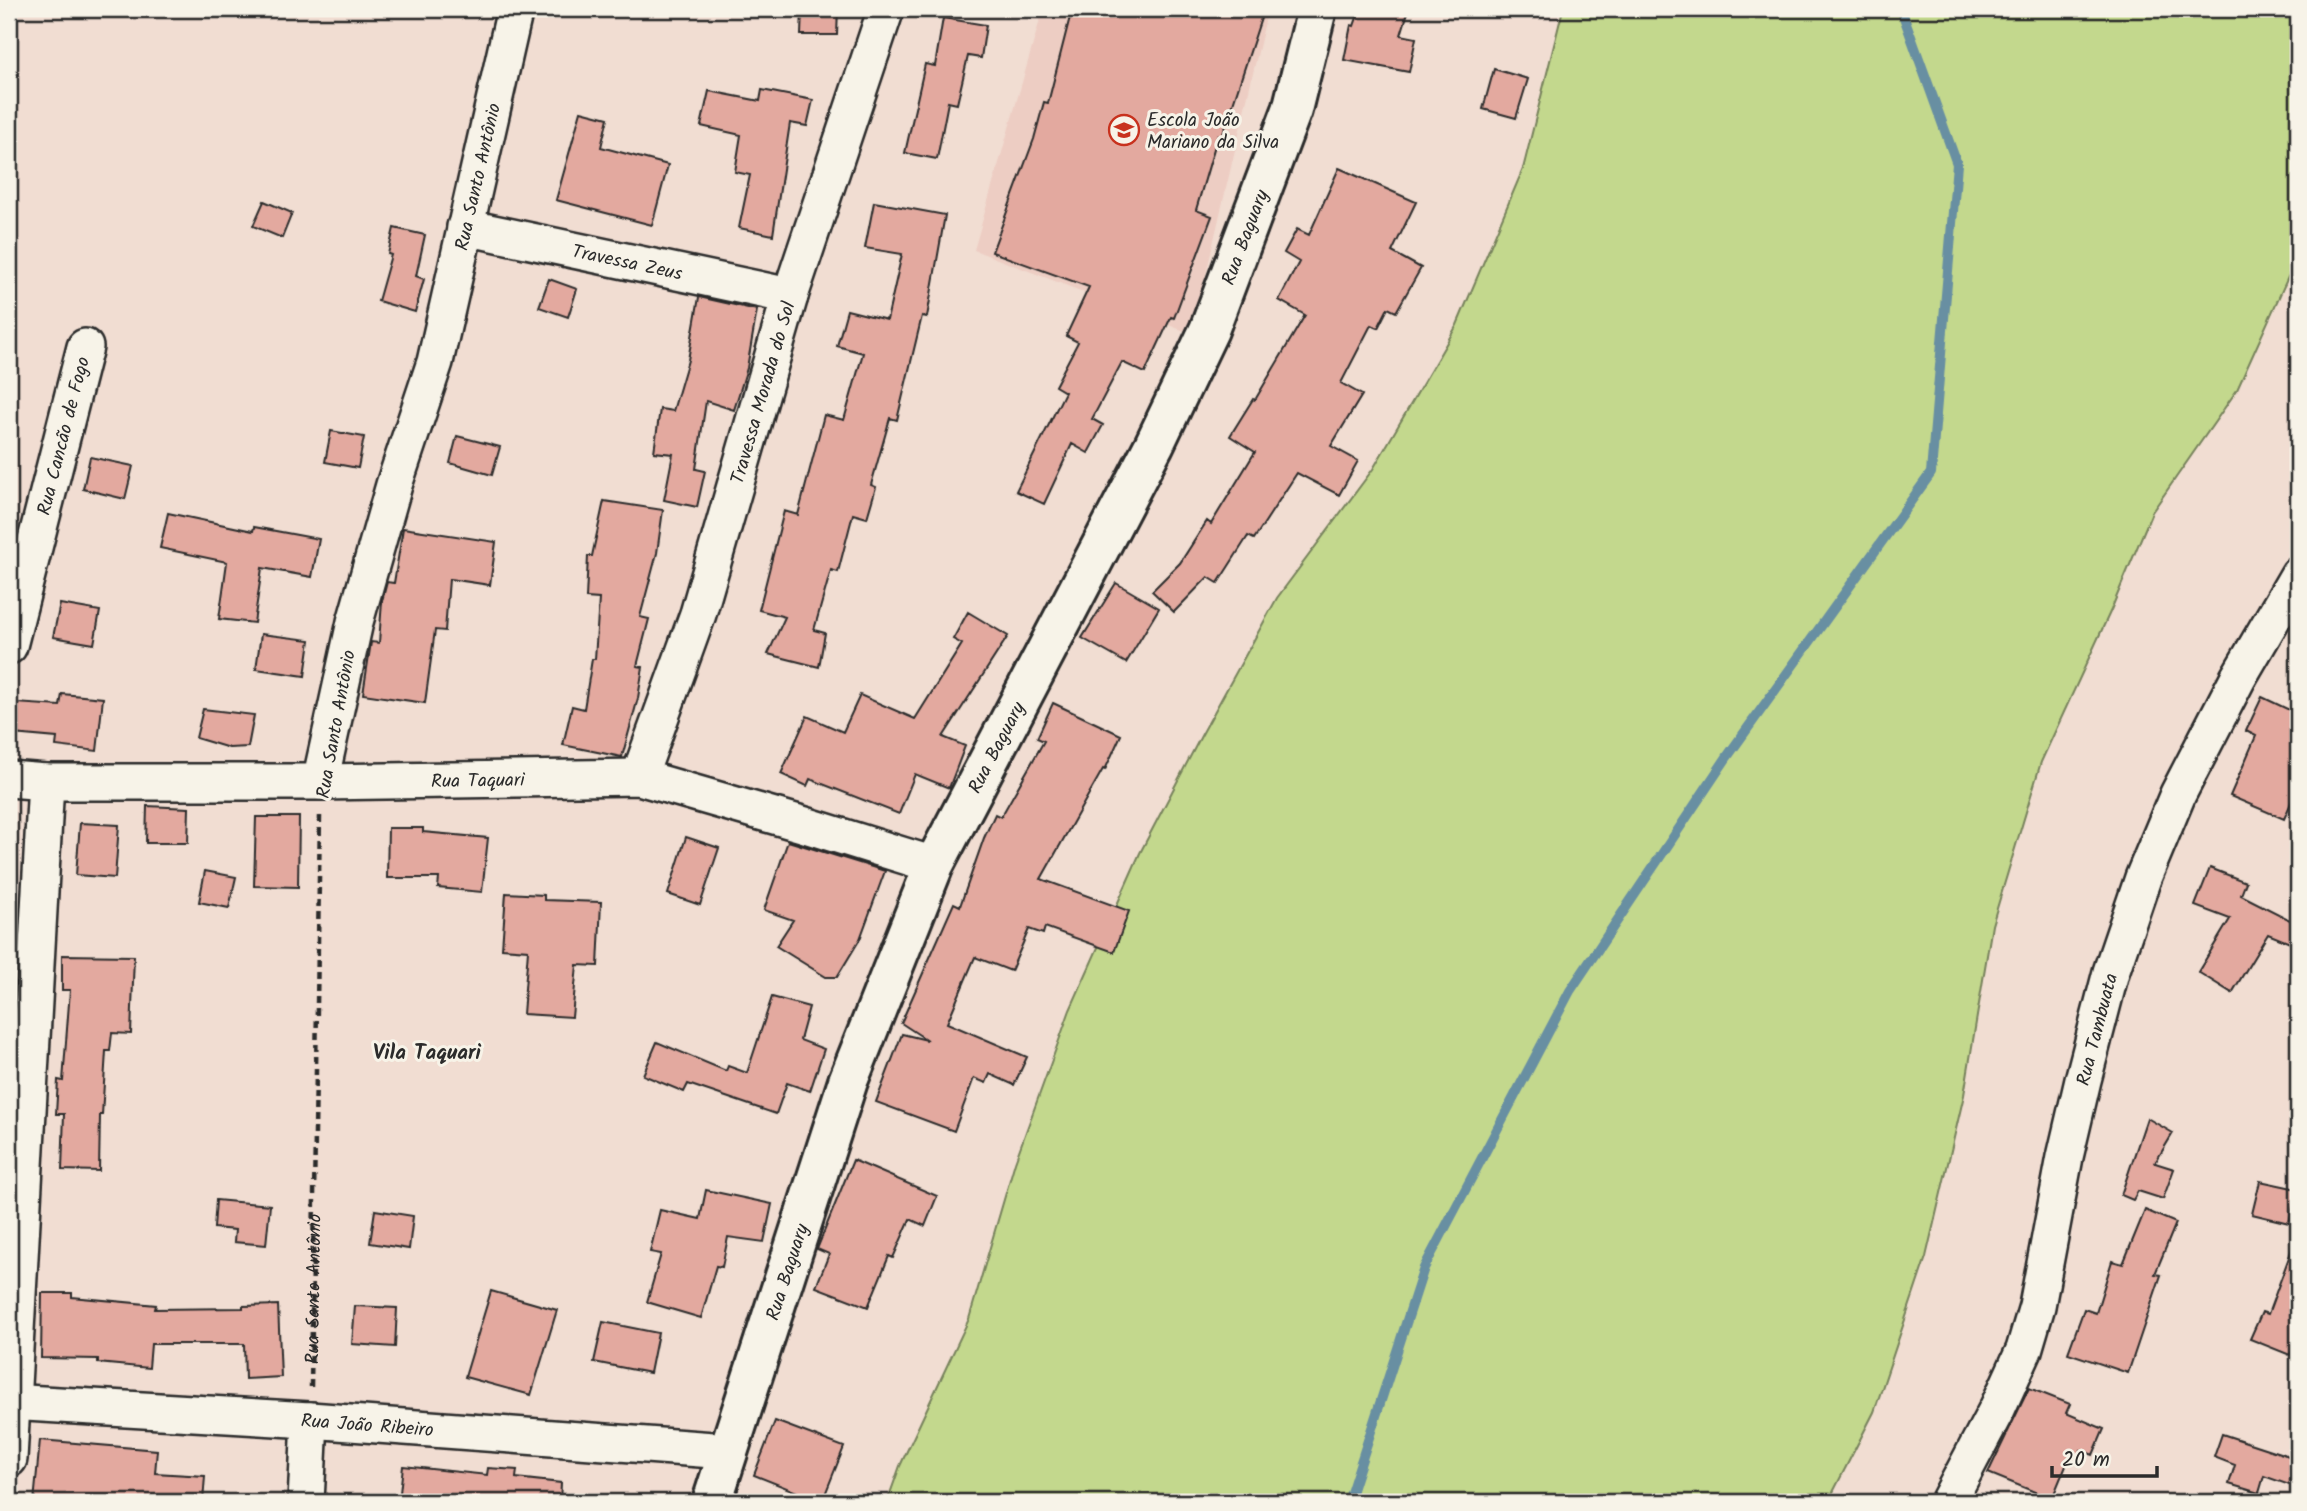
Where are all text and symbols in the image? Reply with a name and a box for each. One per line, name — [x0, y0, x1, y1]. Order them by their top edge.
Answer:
street label: Rua Santo Antônio — [448, 100, 510, 254]
place label: Escola João Mariano da Silva — [1147, 106, 1279, 158]
school or university icon: Escola João Mariano da Silva — [1107, 113, 1141, 147]
street label: Rua Baguary — [1214, 184, 1278, 290]
street label: Travessa Zeus — [569, 237, 685, 290]
street label: Travessa Morada do Sol — [723, 298, 805, 488]
street label: Rua Cancão de Fogo — [30, 354, 99, 519]
street label: Rua Santo Antônio — [309, 648, 365, 801]
street label: Rua Baguary — [961, 696, 1035, 799]
street label: Rua Taquari — [431, 766, 526, 797]
street label: Rua Tambuata — [2069, 970, 2127, 1089]
district label: Vila Taquari — [373, 1037, 482, 1070]
street label: Rua Santo Antônio — [298, 1214, 331, 1365]
street label: Rua Baguary — [759, 1219, 818, 1325]
street label: Rua João Ribeiro — [300, 1406, 435, 1446]
scale bar — [2052, 1434, 2156, 1478]
text: 20 m — [2062, 1444, 2110, 1477]

